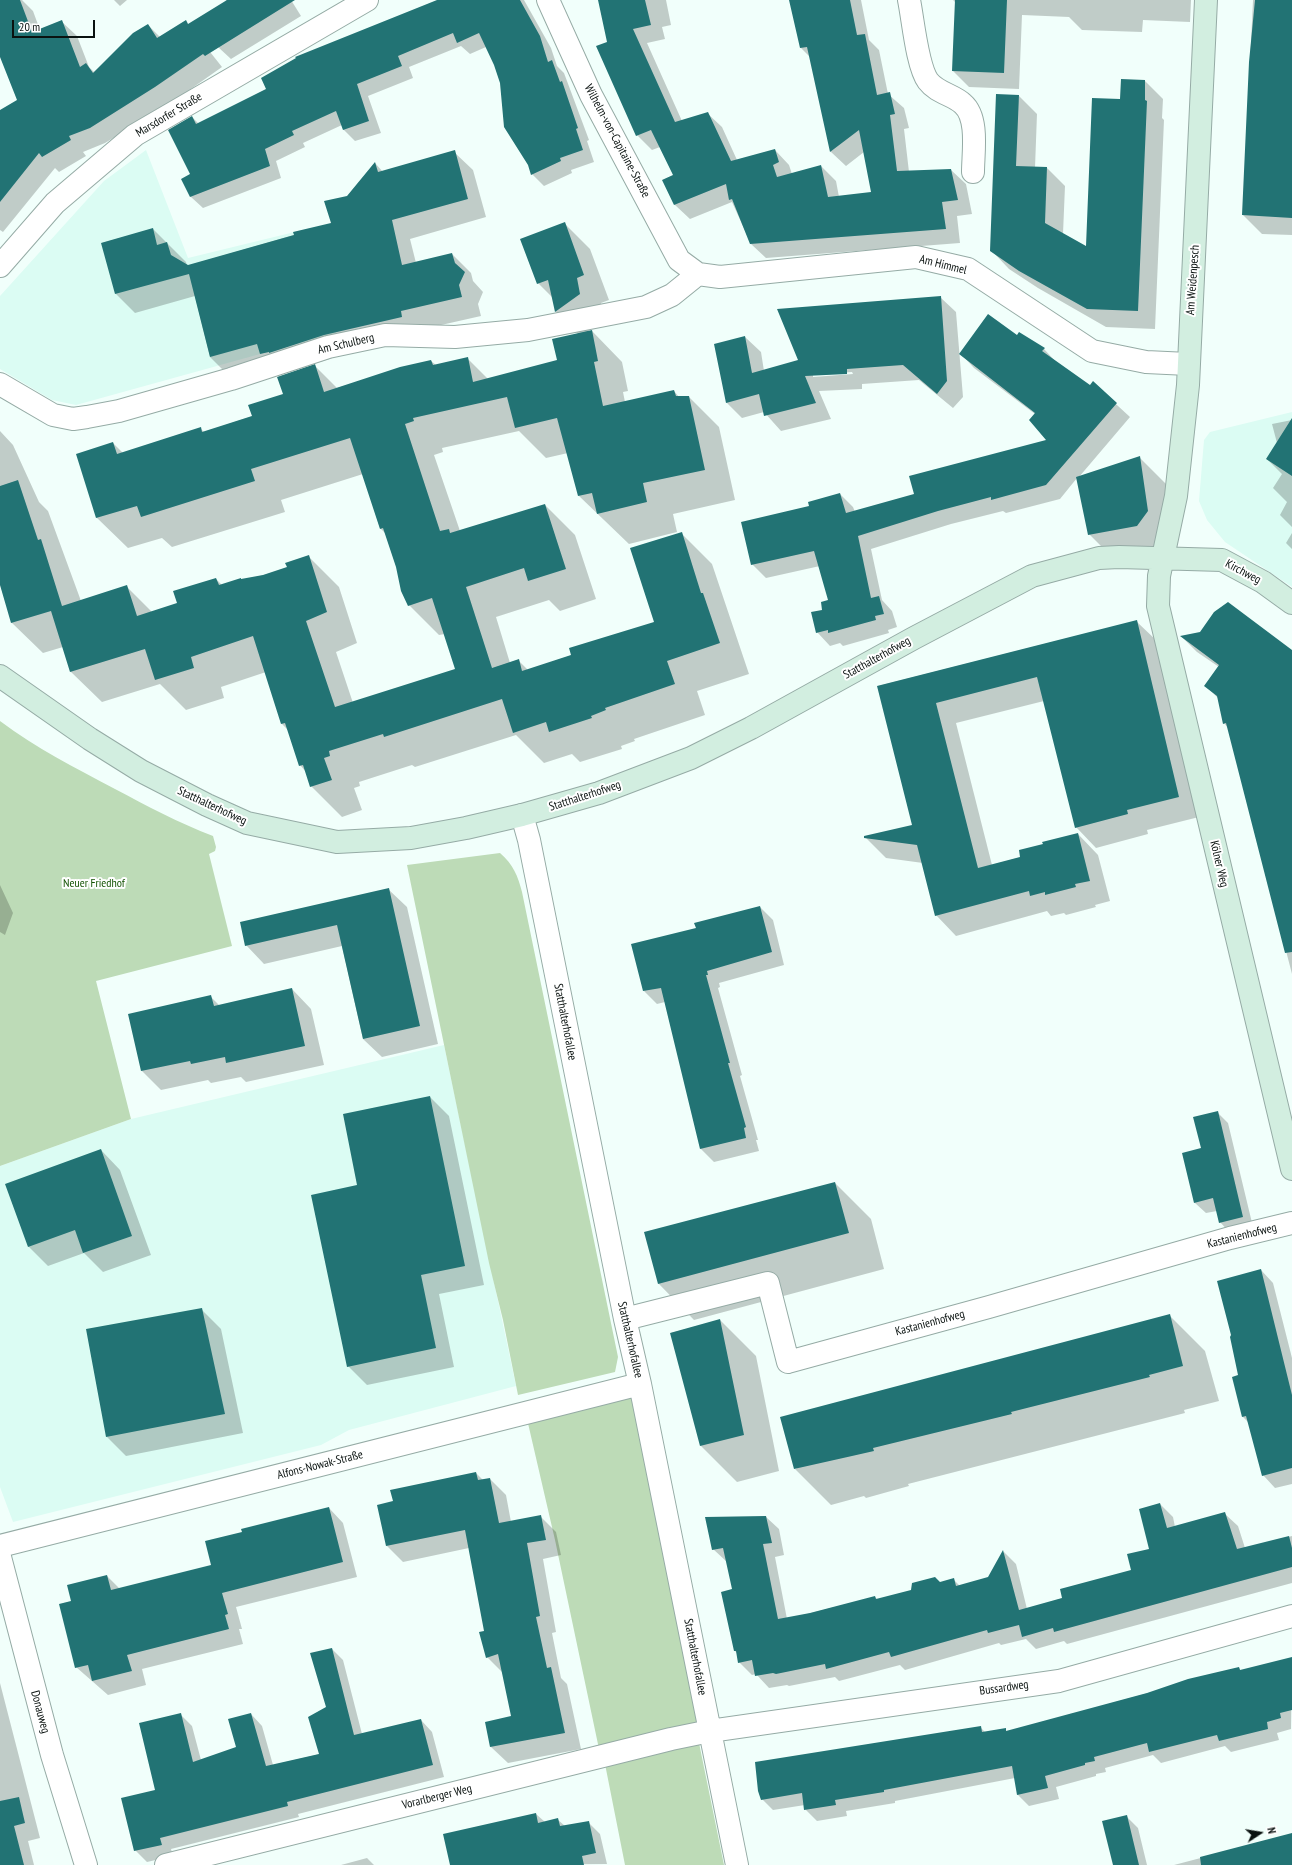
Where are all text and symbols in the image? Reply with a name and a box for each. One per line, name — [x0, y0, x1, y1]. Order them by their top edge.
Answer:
scale bar — [14, 12, 97, 38]
text: 20 m — [19, 19, 40, 34]
street label: Wilhelm-von-Capitaine-Straße — [581, 82, 653, 200]
street label: Marsdorfer Straße — [133, 90, 205, 140]
street label: Am Weidenpesch — [1183, 244, 1203, 316]
street label: Am Himmel — [918, 252, 968, 278]
street label: Am Schulberg — [316, 331, 376, 357]
street label: Kirchweg — [1223, 557, 1263, 587]
street label: Statthalterhofweg — [841, 634, 913, 682]
street label: Statthalterhofweg — [547, 778, 623, 814]
street label: Statthalterhofweg — [175, 784, 249, 828]
street label: Kölner Weg — [1207, 839, 1231, 889]
park label: Neuer Friedhof — [63, 877, 125, 891]
street label: Statthalterhofallee — [551, 982, 579, 1062]
street label: Kastanienhofweg — [1206, 1220, 1278, 1252]
street label: Statthalterhofallee — [614, 1300, 646, 1380]
street label: Kastanienhofweg — [894, 1307, 966, 1339]
street label: Alfons-Nowak-Straße — [276, 1447, 364, 1483]
street label: Statthalterhofallee — [681, 1617, 709, 1697]
street label: Bussardweg — [979, 1677, 1029, 1699]
street label: Donauweg — [27, 1689, 53, 1735]
street label: Vorarlberger Weg — [401, 1781, 473, 1813]
north arrow — [1240, 1813, 1280, 1853]
text: N — [1264, 1826, 1279, 1835]

